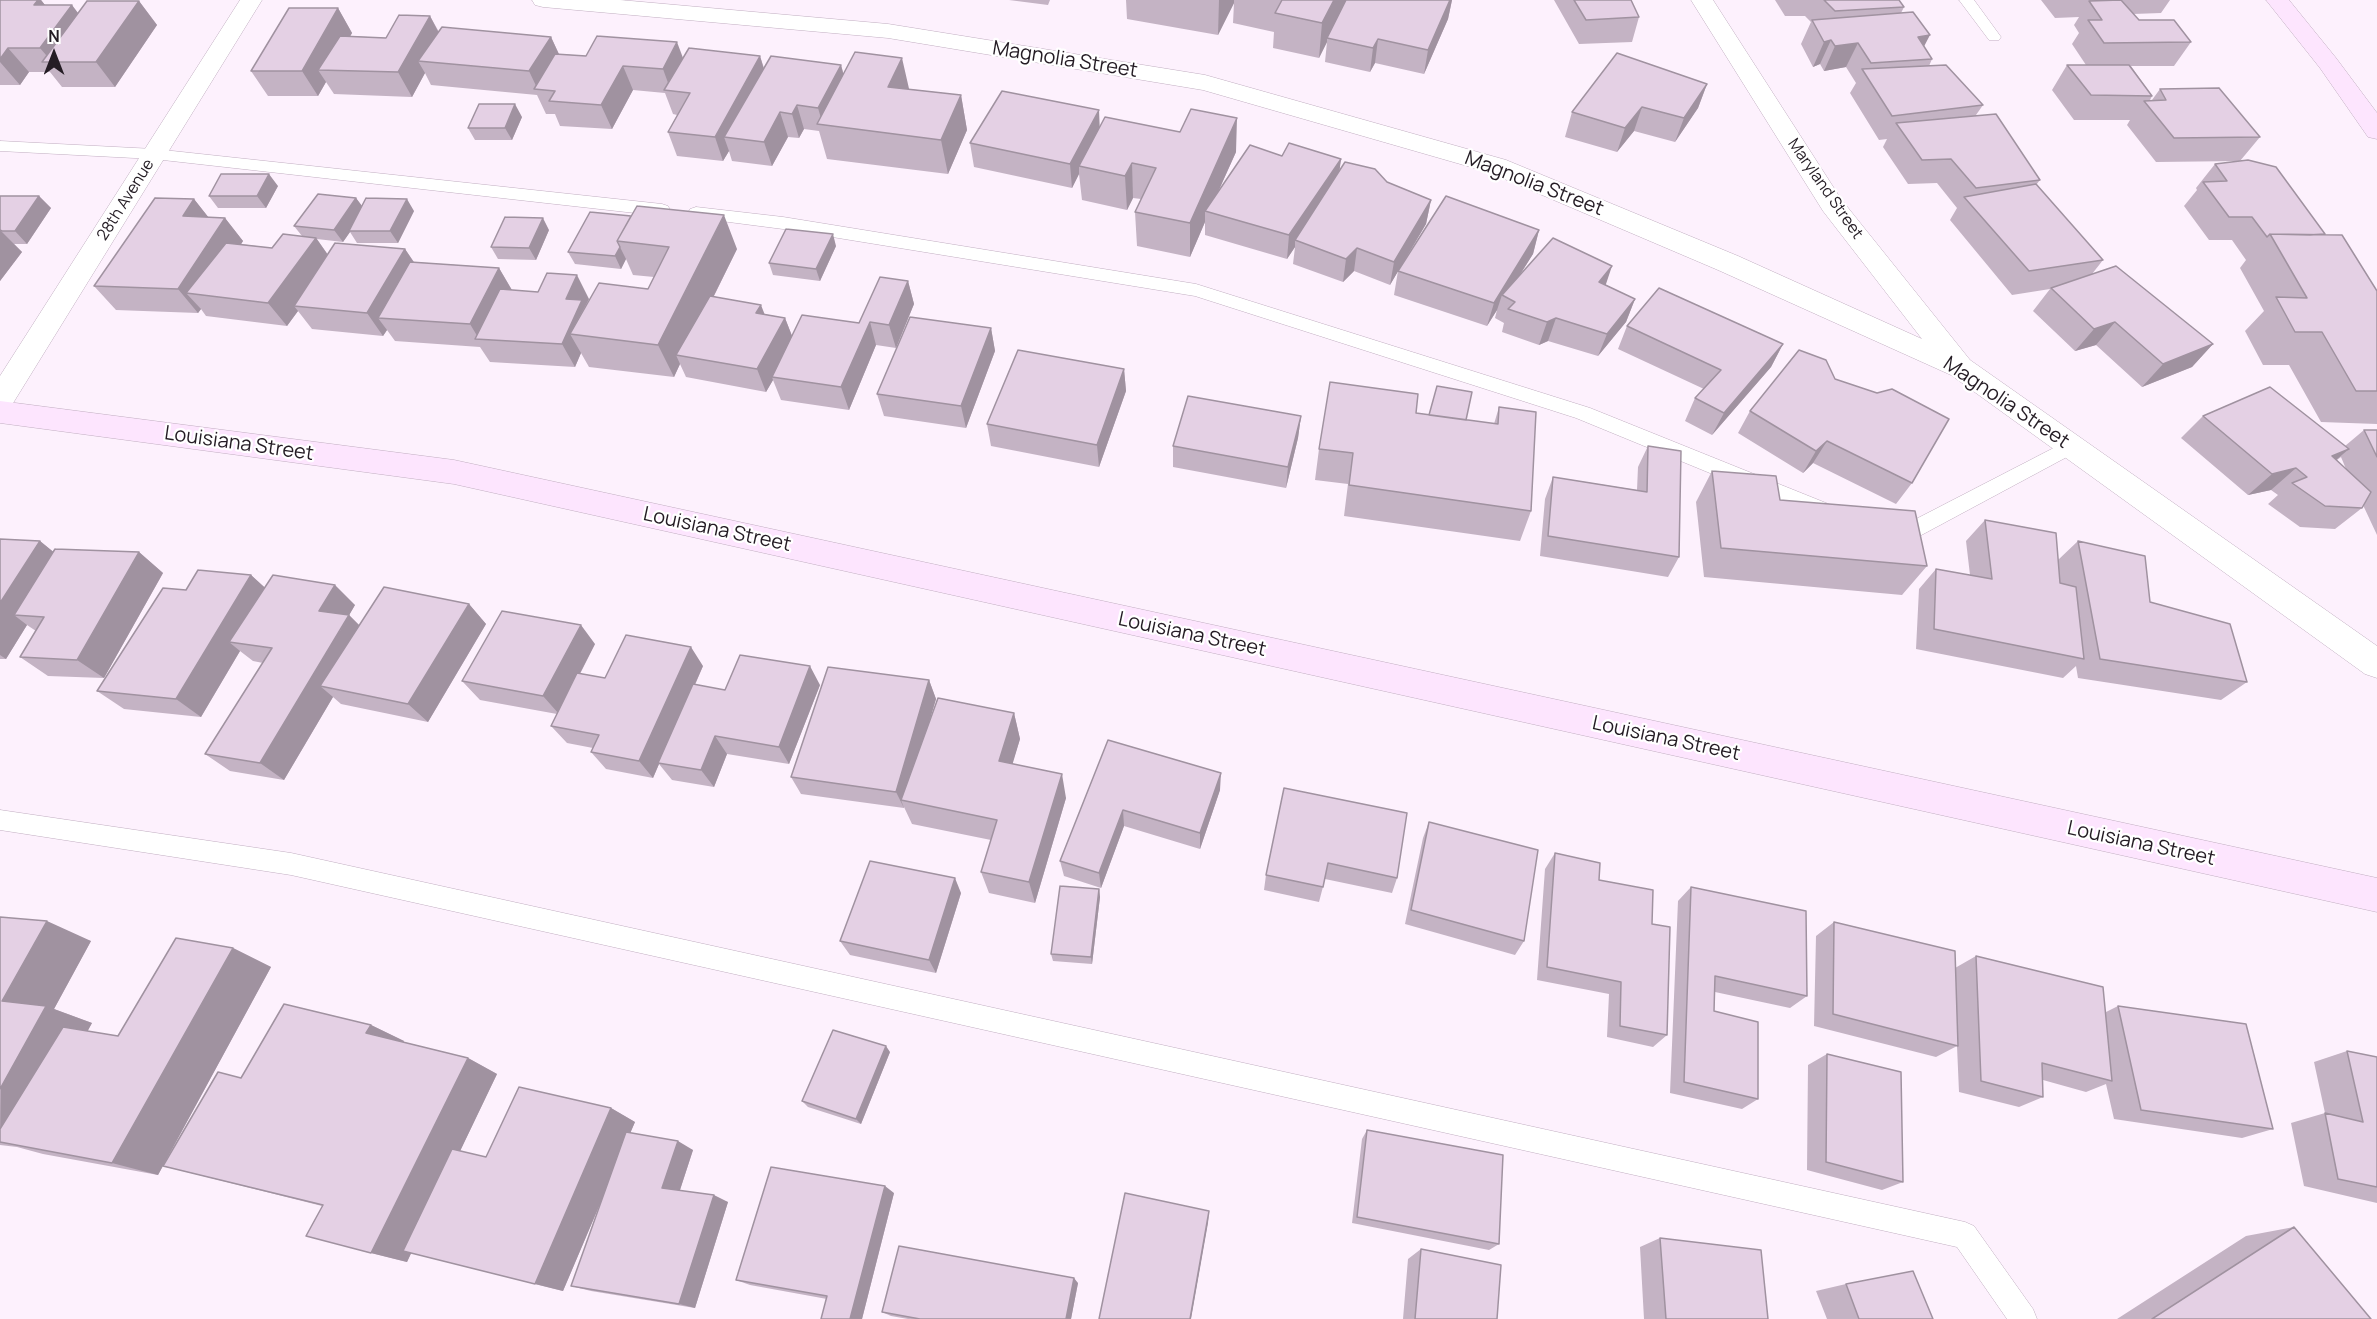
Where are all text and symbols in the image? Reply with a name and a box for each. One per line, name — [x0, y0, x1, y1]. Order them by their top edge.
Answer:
north arrow — [24, 24, 84, 84]
text: N — [48, 25, 60, 47]
street label: Magnolia Street — [991, 37, 1139, 83]
street label: Maryland Street — [1783, 135, 1867, 243]
street label: Magnolia Street — [1461, 147, 1607, 221]
street label: 28th Avenue — [93, 156, 159, 244]
street label: Magnolia Street — [1939, 352, 2073, 454]
street label: Louisiana Street — [163, 422, 315, 466]
street label: Louisiana Street — [641, 503, 793, 557]
street label: Louisiana Street — [1116, 608, 1268, 662]
street label: Louisiana Street — [1590, 712, 1742, 766]
street label: Louisiana Street — [2065, 817, 2217, 871]

